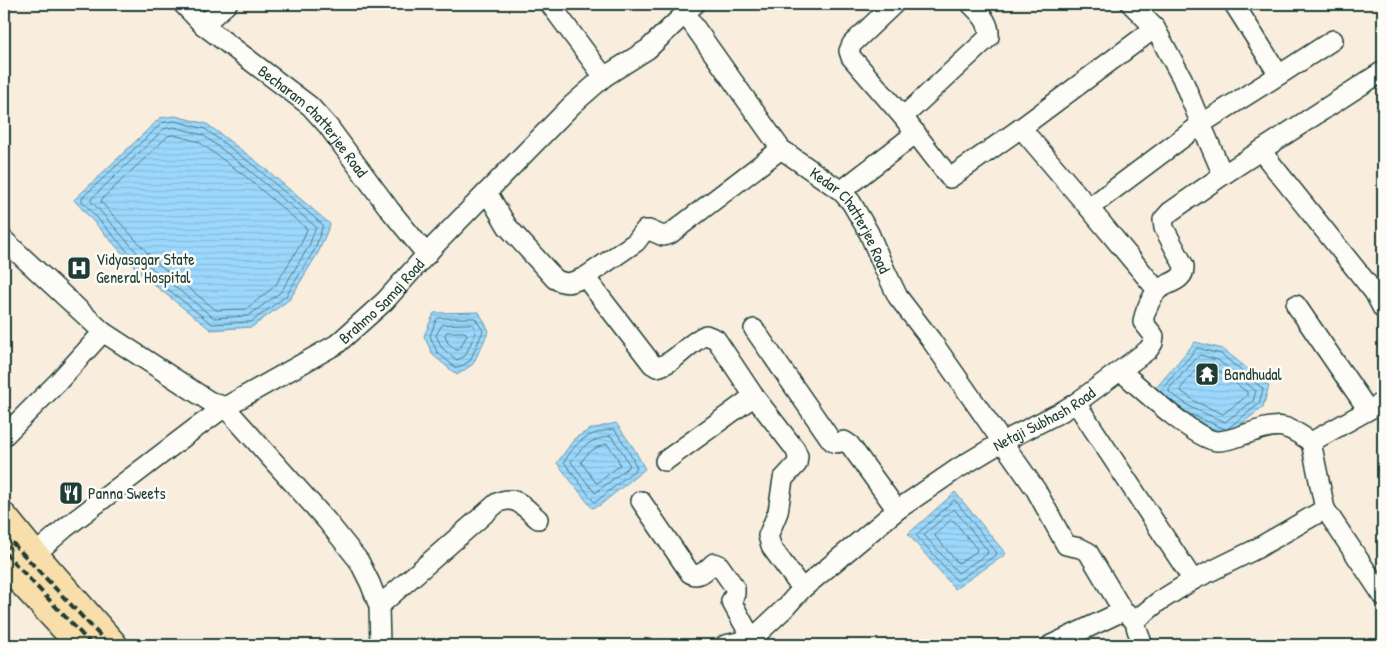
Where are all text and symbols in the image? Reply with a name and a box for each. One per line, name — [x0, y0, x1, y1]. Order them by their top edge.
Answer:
street label: Becharam chatterjee Road — [254, 60, 373, 182]
street label: Kedar Chatterjee Road — [806, 162, 896, 277]
place label: Vidyasagar State General Hospital — [96, 248, 195, 288]
street label: Brahmo Samaj Road — [334, 254, 429, 349]
hospital icon: Vidyasagar State General Hospital — [66, 255, 92, 281]
temple icon: Bandhudal — [1194, 361, 1220, 387]
place label: Bandhudal — [1224, 363, 1282, 385]
street label: Netaji Subhash Road — [989, 382, 1100, 456]
restaurant icon: Panna Sweets — [58, 480, 84, 506]
place label: Panna Sweets — [88, 482, 166, 504]

